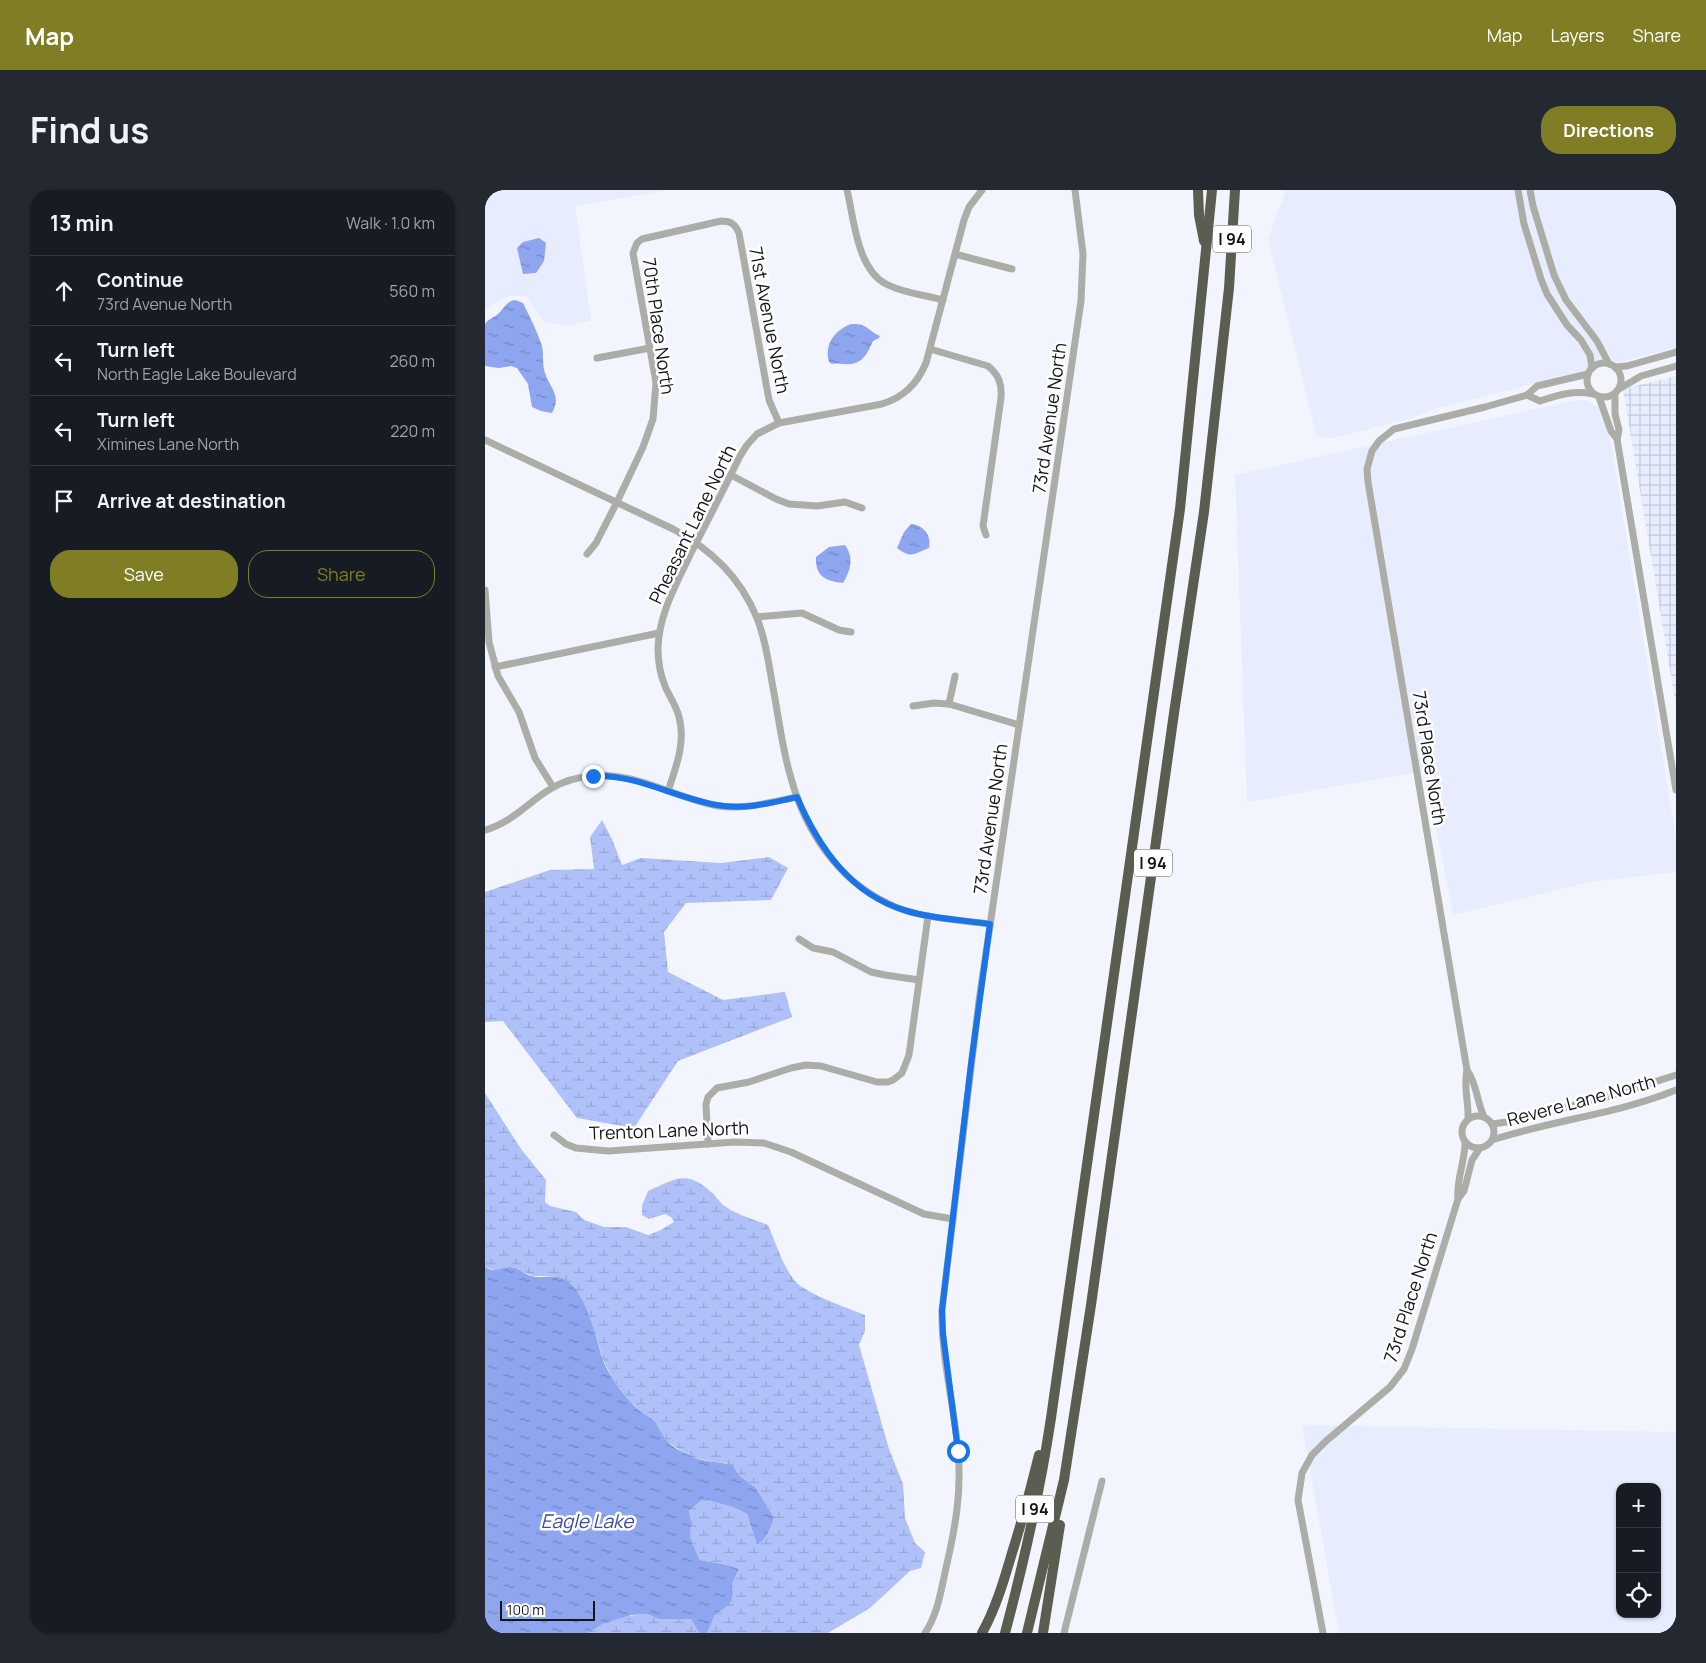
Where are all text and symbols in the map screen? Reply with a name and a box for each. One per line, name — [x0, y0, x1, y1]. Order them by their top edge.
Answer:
text: Map — [25, 19, 74, 52]
text: Map — [1487, 23, 1522, 47]
text: Layers — [1550, 23, 1604, 47]
text: Share — [1632, 23, 1681, 47]
text: Find us — [30, 106, 149, 154]
button: Directions — [1541, 106, 1676, 154]
text: 13 min — [50, 209, 114, 237]
text: Walk · 1.0 km — [346, 212, 435, 234]
road number: I 94 — [1213, 226, 1251, 252]
street label: 71st Avenue North — [744, 245, 796, 395]
street label: 70th Place North — [638, 256, 680, 396]
text: Continue — [97, 267, 183, 293]
icon: ahead — [50, 277, 78, 305]
text: 560 m — [389, 280, 435, 302]
text: 73rd Avenue North — [97, 293, 232, 315]
text: Turn left — [97, 337, 175, 363]
street label: 73rd Avenue North — [1027, 341, 1071, 495]
icon: left — [50, 347, 78, 375]
text: 260 m — [389, 350, 435, 372]
text: North Eagle Lake Boulevard — [97, 363, 297, 385]
text: Turn left — [97, 407, 175, 433]
icon: left — [50, 417, 78, 445]
text: 220 m — [390, 420, 435, 442]
text: Ximines Lane North — [97, 433, 239, 455]
street label: Pheasant Lane North — [643, 440, 741, 608]
icon: arrive — [50, 487, 78, 515]
text: Arrive at destination — [97, 488, 286, 514]
button: Save — [50, 550, 238, 598]
button: Share — [248, 550, 435, 598]
street label: 73rd Place North — [1408, 689, 1452, 827]
street label: 73rd Avenue North — [968, 742, 1012, 896]
route end — [582, 765, 605, 788]
road number: I 94 — [1134, 850, 1172, 876]
street label: Revere Lane North — [1504, 1069, 1658, 1131]
street label: Trenton Lane North — [589, 1115, 749, 1145]
street label: 73rd Place North — [1378, 1229, 1442, 1365]
route start — [947, 1440, 970, 1463]
map controls — [1616, 1483, 1661, 1618]
button: + — [1616, 1483, 1661, 1528]
road number: I 94 — [1016, 1496, 1054, 1522]
water label: Eagle Lake — [541, 1508, 635, 1534]
button: − — [1616, 1528, 1661, 1573]
button: locate — [1616, 1573, 1661, 1618]
scale bar — [500, 1598, 595, 1621]
text: 100 m — [507, 1600, 544, 1619]

